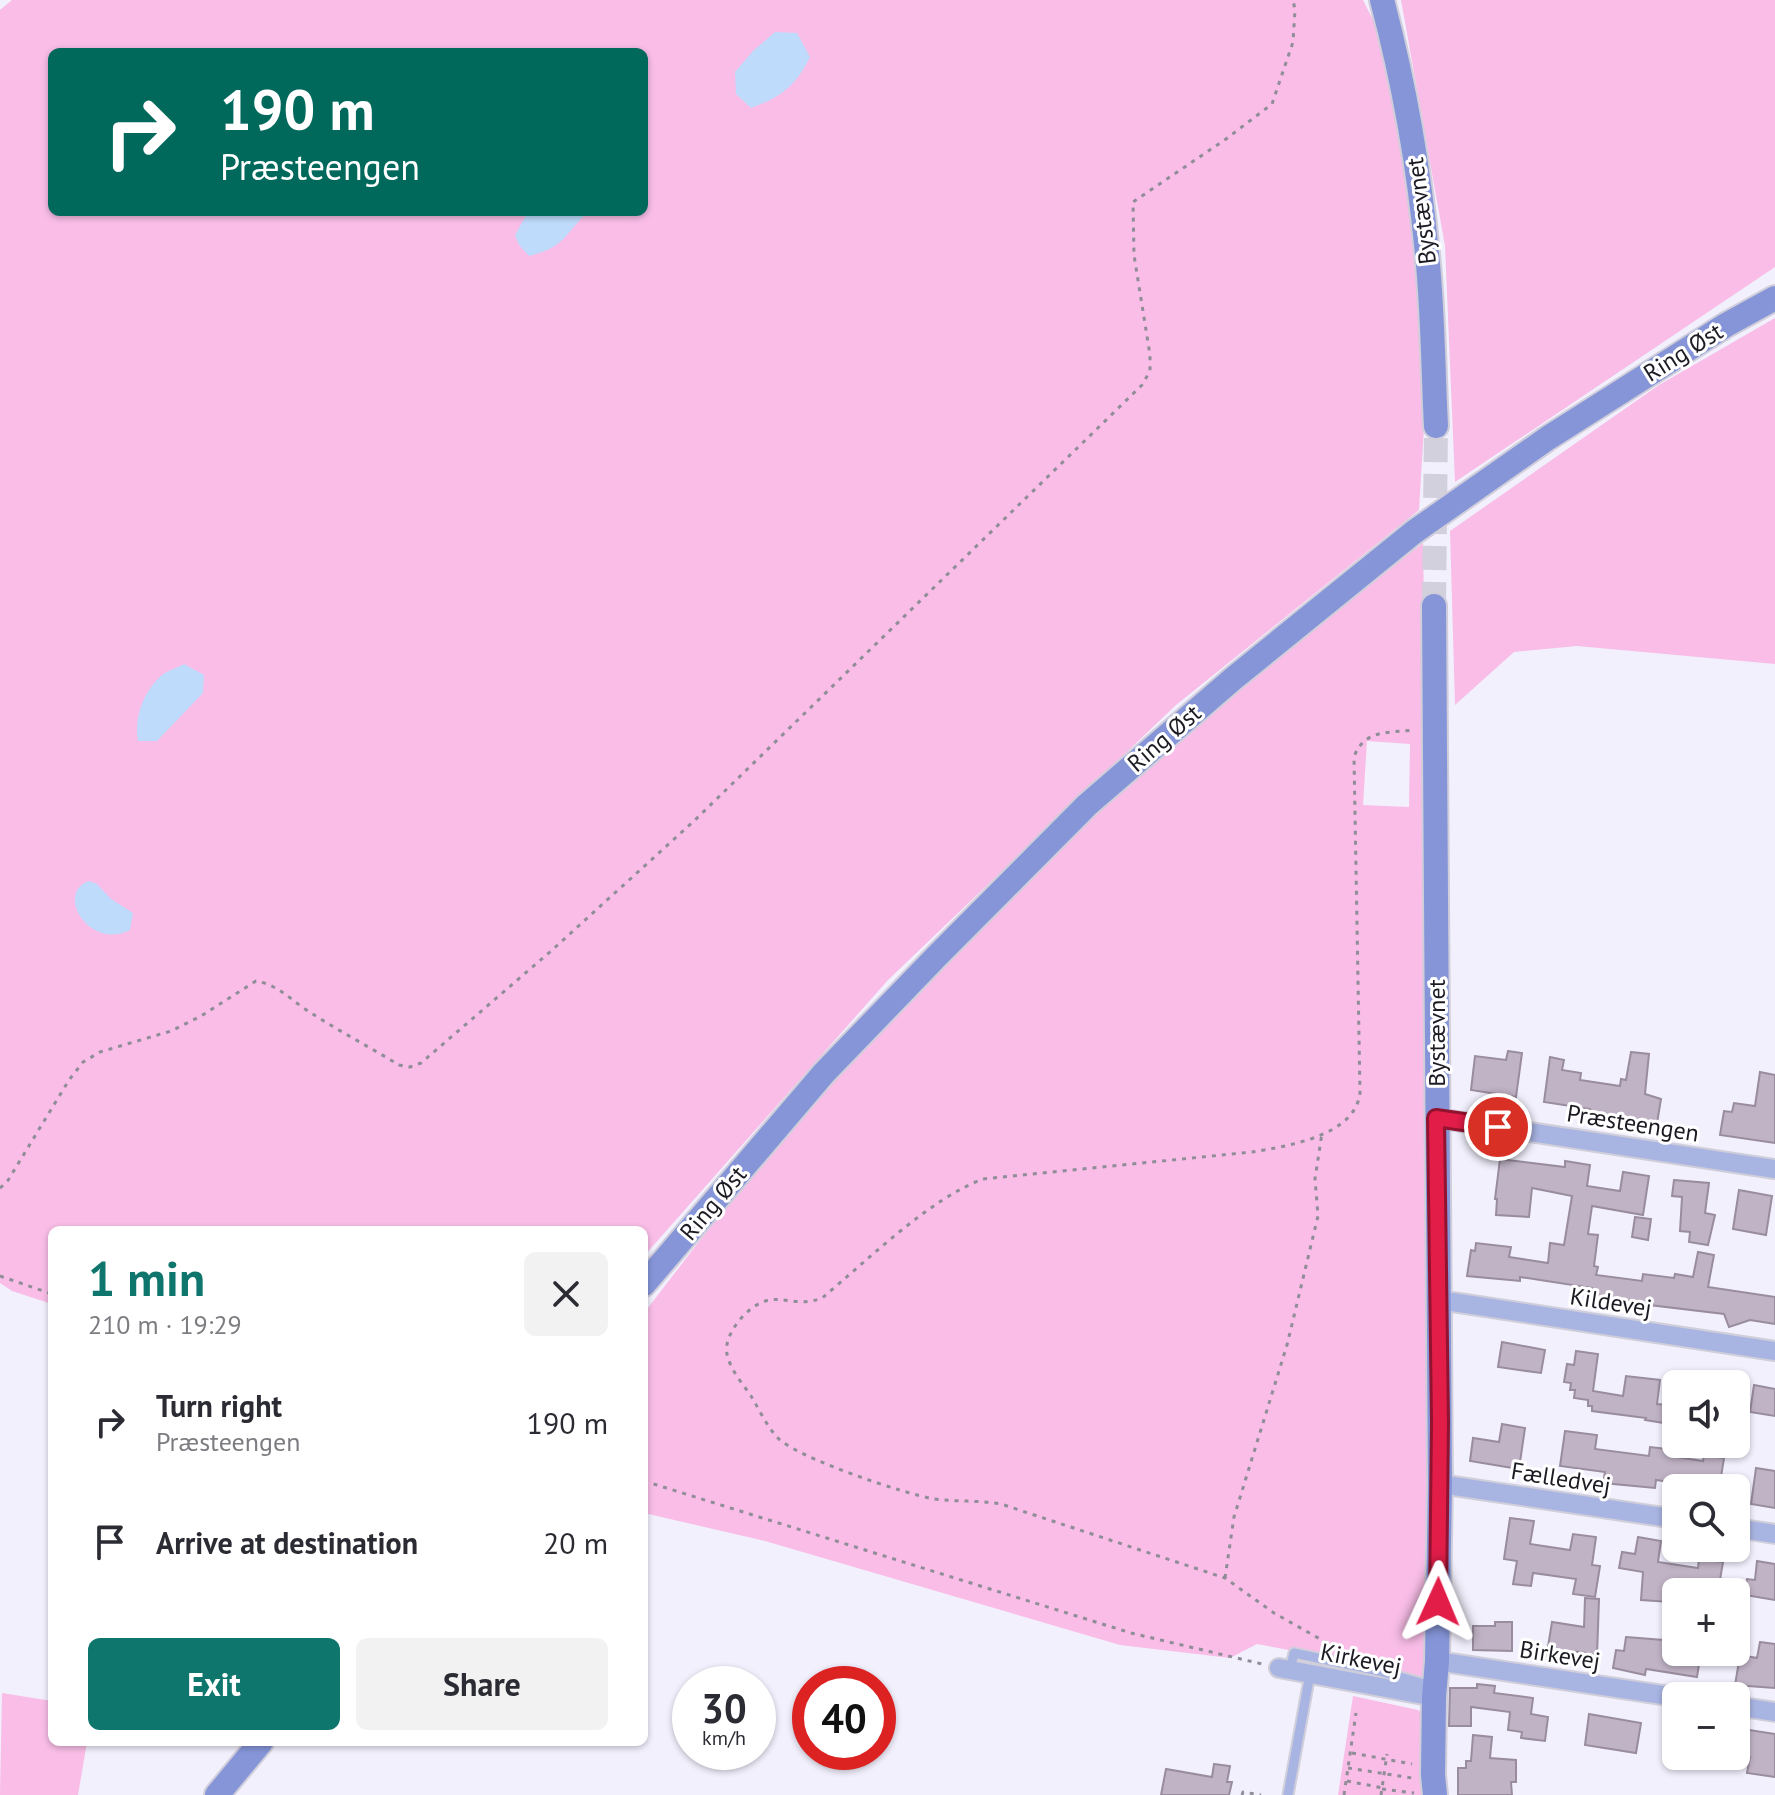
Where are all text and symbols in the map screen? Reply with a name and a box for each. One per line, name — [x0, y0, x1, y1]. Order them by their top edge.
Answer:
text: 190 m — [220, 73, 375, 145]
icon: right — [88, 80, 192, 184]
text: Præsteengen — [220, 143, 420, 190]
street label: Bystævnet — [1399, 156, 1443, 266]
street label: Ring Øst — [1638, 316, 1728, 388]
street label: Ring Øst — [1121, 698, 1207, 778]
street label: Bystævnet — [1421, 979, 1452, 1087]
pin — [1464, 1093, 1532, 1161]
street label: Præsteengen — [1565, 1097, 1701, 1149]
icon: arrive — [1476, 1105, 1520, 1149]
street label: Ring Øst — [673, 1159, 753, 1247]
text: 1 min — [88, 1247, 205, 1309]
button: close — [524, 1252, 608, 1336]
street label: Kildevej — [1568, 1280, 1654, 1324]
text: 210 m · 19:29 — [88, 1308, 242, 1341]
map controls — [1662, 1370, 1750, 1770]
button: sound — [1662, 1370, 1750, 1458]
text: Turn right — [156, 1386, 282, 1425]
icon: right — [88, 1400, 132, 1444]
text: 190 m — [527, 1403, 608, 1442]
text: Præsteengen — [156, 1425, 300, 1458]
street label: Fælledvej — [1509, 1455, 1613, 1501]
button: search — [1662, 1474, 1750, 1562]
icon: arrive — [88, 1520, 132, 1564]
text: Arrive at destination — [156, 1523, 418, 1562]
text: 20 m — [543, 1523, 608, 1562]
position arrow — [1396, 1560, 1480, 1644]
button: + — [1662, 1578, 1750, 1666]
street label: Birkevej — [1517, 1633, 1603, 1677]
street label: Kirkevej — [1318, 1636, 1404, 1682]
button: Exit — [88, 1638, 340, 1730]
button: Share — [356, 1638, 608, 1730]
speed limit sign: 40 — [792, 1666, 896, 1770]
text: 30 — [701, 1682, 747, 1734]
button: − — [1662, 1682, 1750, 1770]
text: km/h — [702, 1725, 746, 1751]

